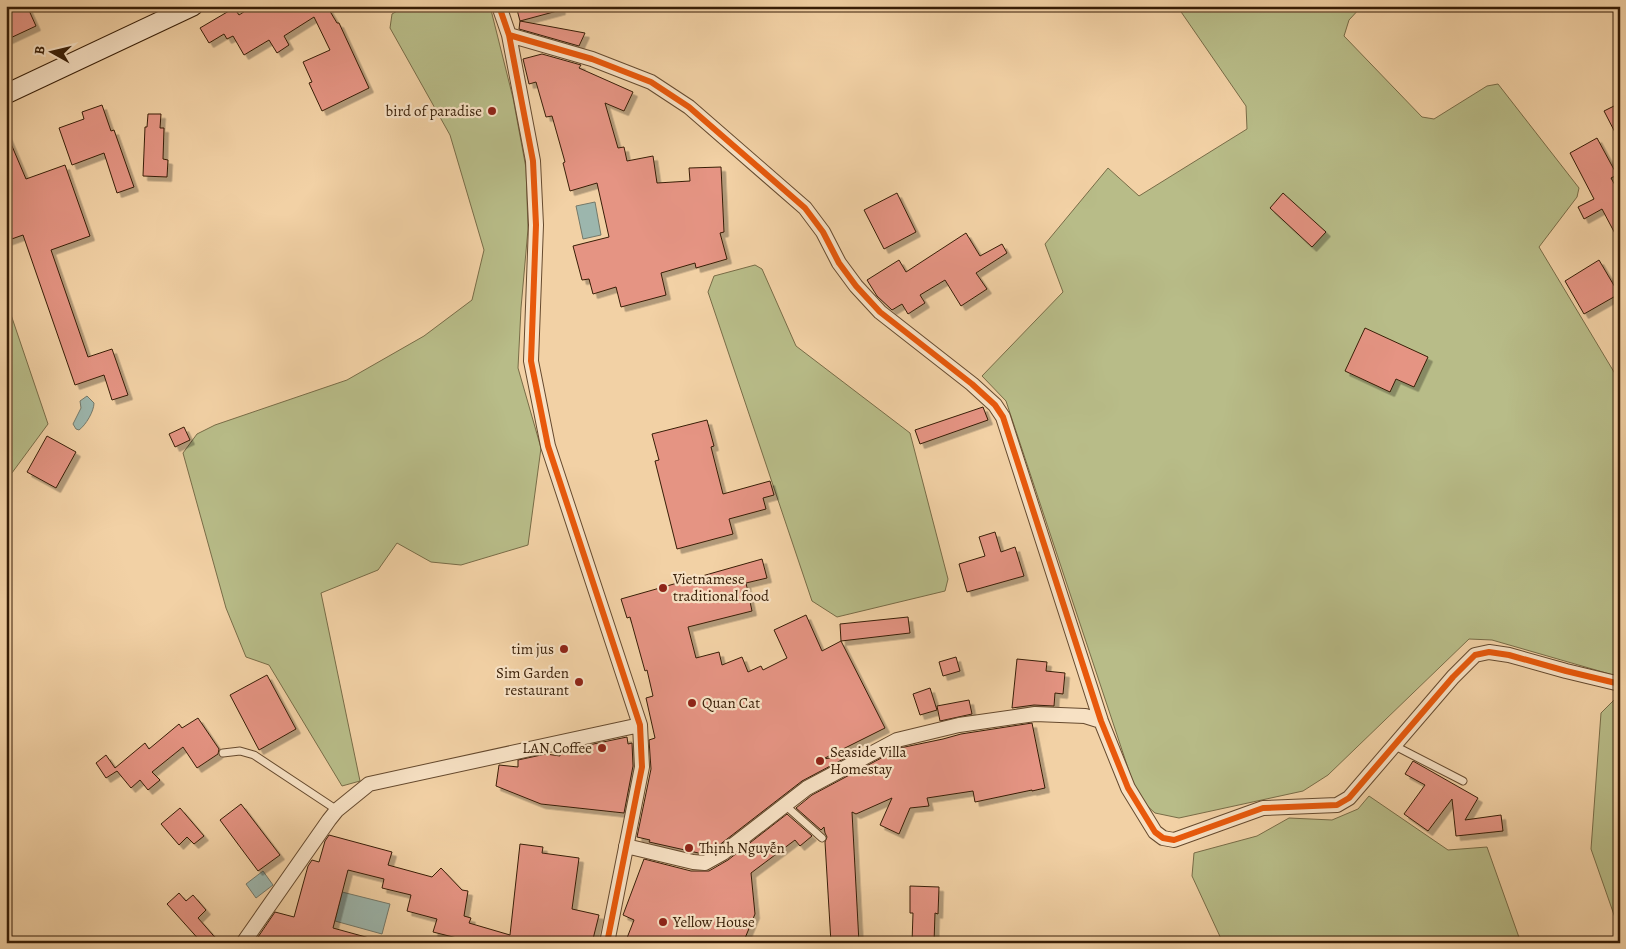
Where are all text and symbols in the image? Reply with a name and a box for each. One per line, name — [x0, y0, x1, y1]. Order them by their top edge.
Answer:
north arrow — [28, 28, 78, 78]
text: B — [30, 44, 50, 56]
place label: bird of paradise — [386, 101, 482, 121]
marker: bird of paradise — [486, 105, 498, 117]
place label: Vietnamese traditional food — [672, 569, 770, 606]
marker: Vietnamese traditional food — [657, 582, 669, 594]
place label: tim jus — [511, 639, 554, 659]
marker: tim jus — [558, 643, 570, 655]
place label: Sim Garden restaurant — [496, 663, 569, 700]
marker: Sim Garden restaurant — [573, 676, 585, 688]
place label: Quan Cat — [702, 693, 760, 713]
marker: Quan Cat — [686, 697, 698, 709]
place label: LAN Coffee — [522, 738, 592, 758]
marker: LAN Coffee — [596, 742, 608, 754]
place label: Seaside Villa Homestay — [830, 742, 906, 779]
marker: Seaside Villa Homestay — [814, 755, 826, 767]
place label: Thịnh Nguyễn — [699, 838, 785, 858]
marker: Thịnh Nguyễn — [683, 842, 695, 854]
place label: Yellow House — [672, 912, 755, 932]
marker: Yellow House — [657, 916, 669, 928]

